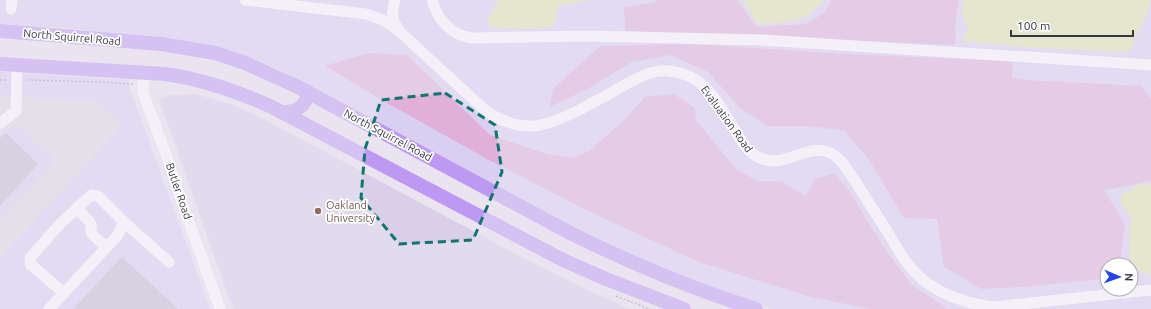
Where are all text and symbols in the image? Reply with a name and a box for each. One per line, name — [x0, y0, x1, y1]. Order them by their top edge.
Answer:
scale bar — [1011, 12, 1133, 38]
text: 100 m — [1017, 19, 1050, 32]
street label: North Squirrel Road — [23, 27, 121, 47]
street label: Evaluation Road — [699, 83, 755, 155]
street label: North Squirrel Road — [342, 107, 434, 163]
street label: Butler Road — [164, 161, 194, 221]
place label: Oakland University — [326, 199, 376, 224]
marker: Oakland University — [313, 206, 323, 216]
north arrow — [1099, 257, 1139, 297]
text: N — [1123, 273, 1135, 282]

